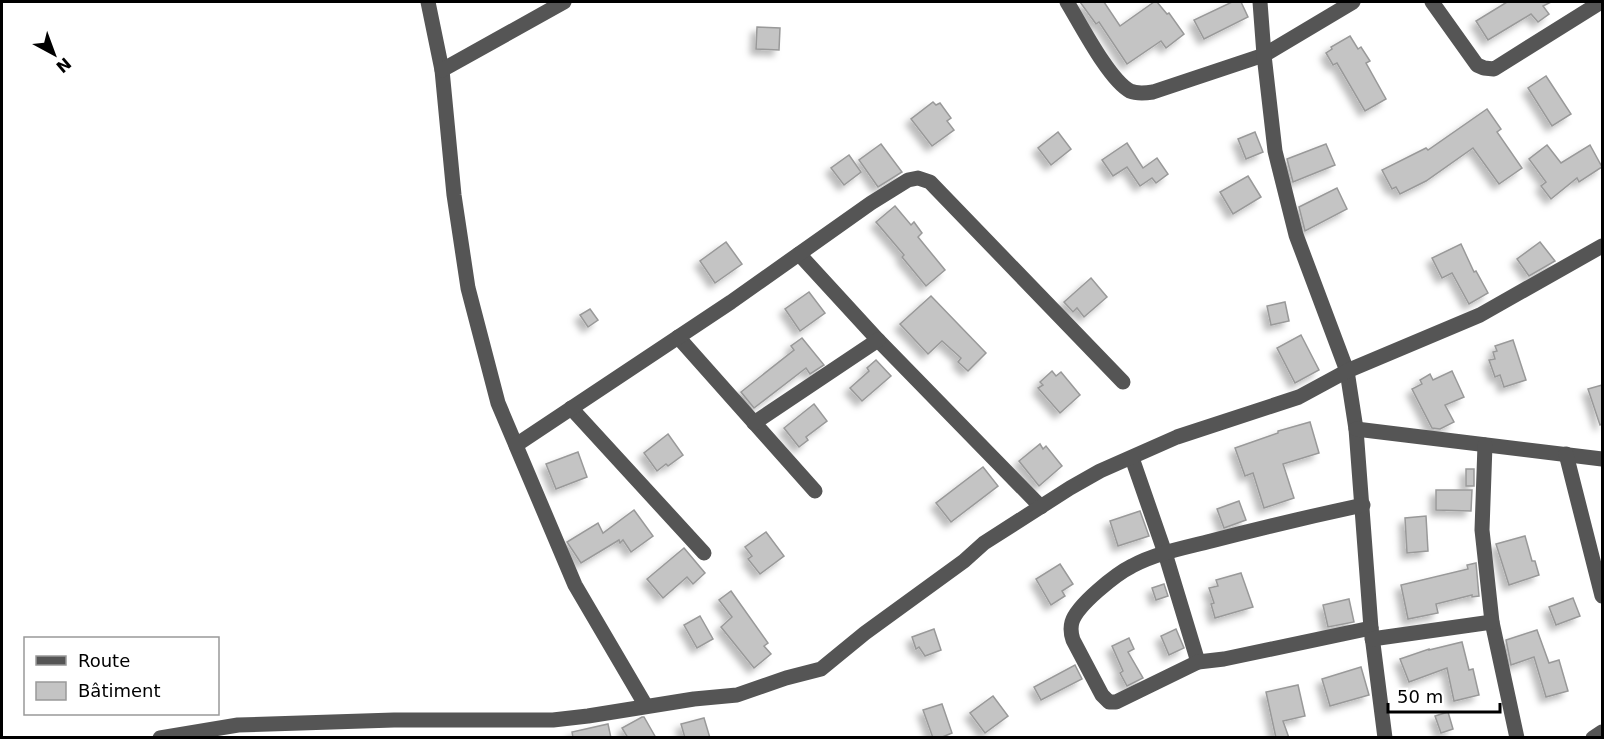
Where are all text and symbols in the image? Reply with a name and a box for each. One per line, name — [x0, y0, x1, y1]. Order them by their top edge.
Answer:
north arrow — [24, 24, 84, 84]
text: N — [52, 53, 75, 77]
legend — [24, 637, 219, 715]
text: Route — [78, 650, 130, 671]
scale bar — [1388, 676, 1500, 714]
text: Bâtiment — [78, 680, 161, 701]
text: 50 m — [1397, 686, 1443, 707]

